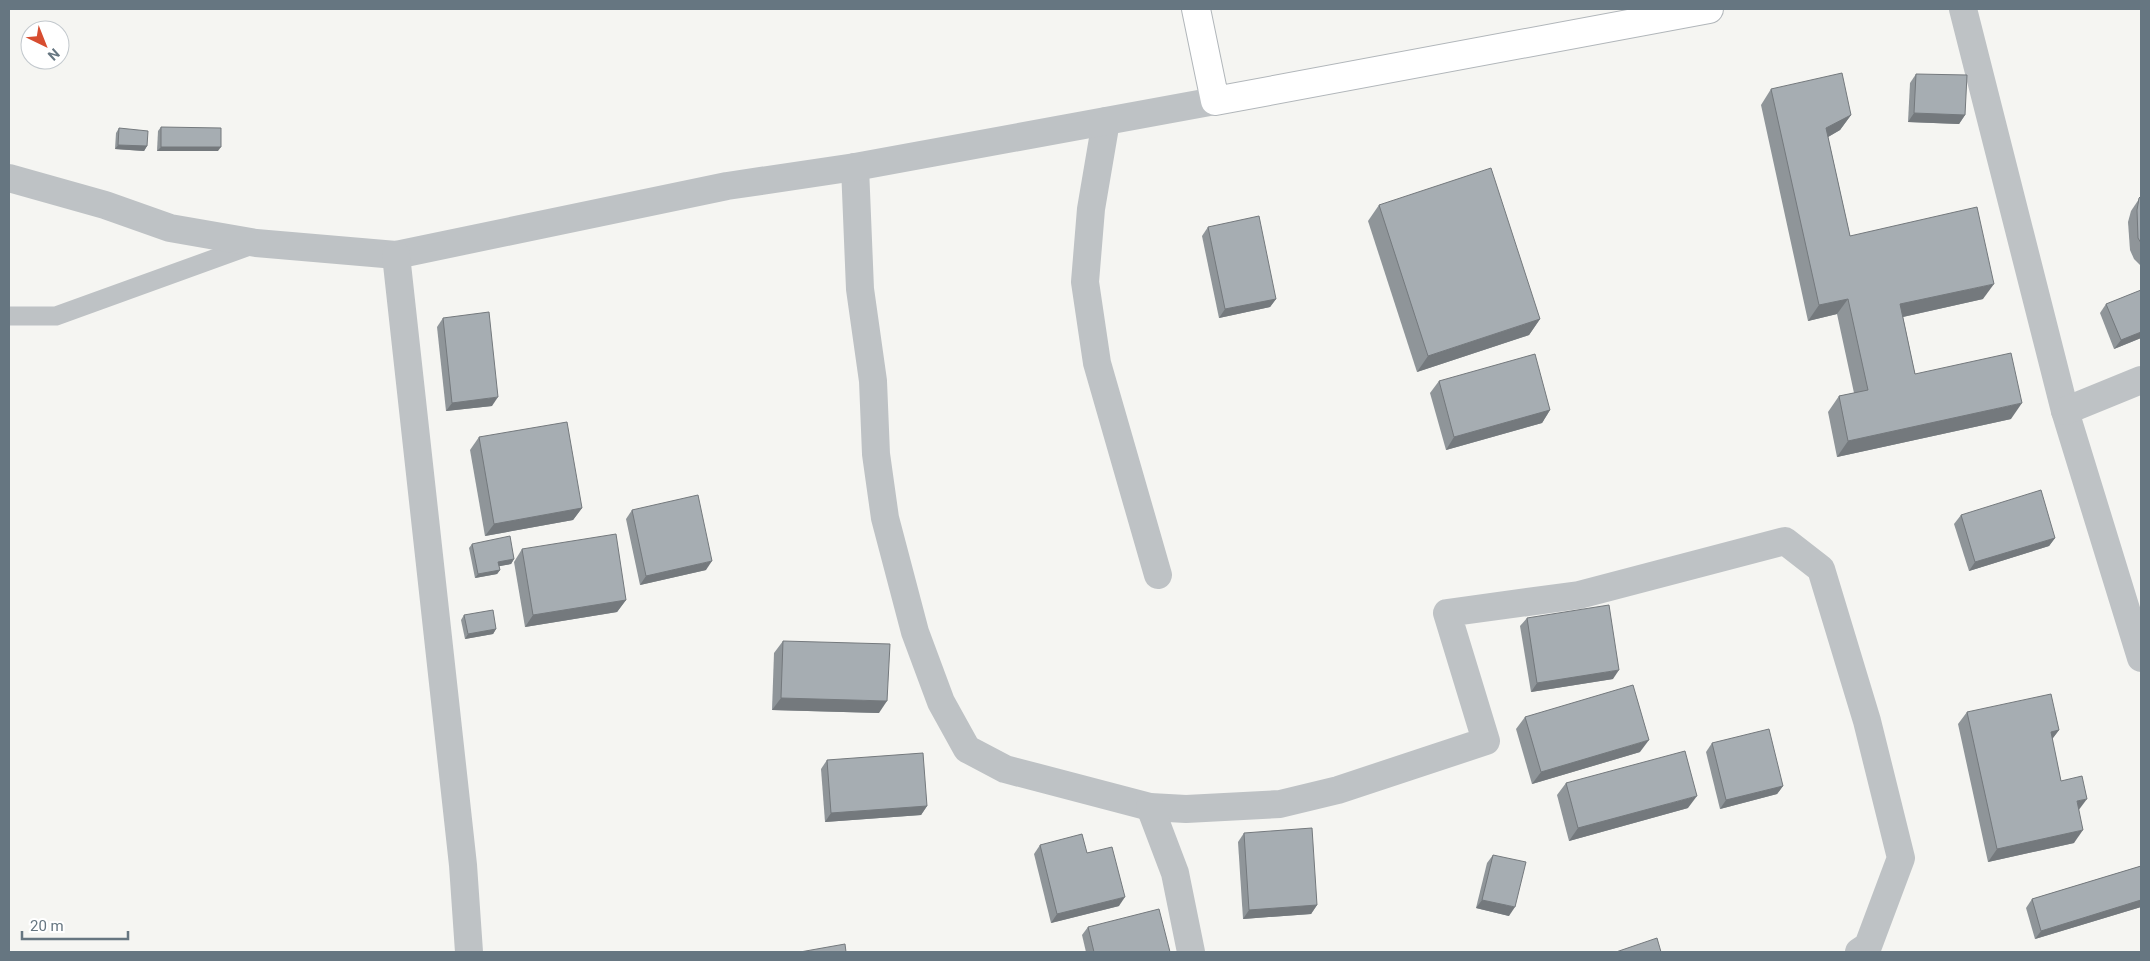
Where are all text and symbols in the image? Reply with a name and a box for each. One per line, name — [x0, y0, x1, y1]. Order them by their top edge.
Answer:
north arrow — [20, 20, 70, 70]
text: N — [45, 45, 63, 64]
scale bar — [22, 908, 129, 940]
text: 20 m — [30, 917, 64, 935]

